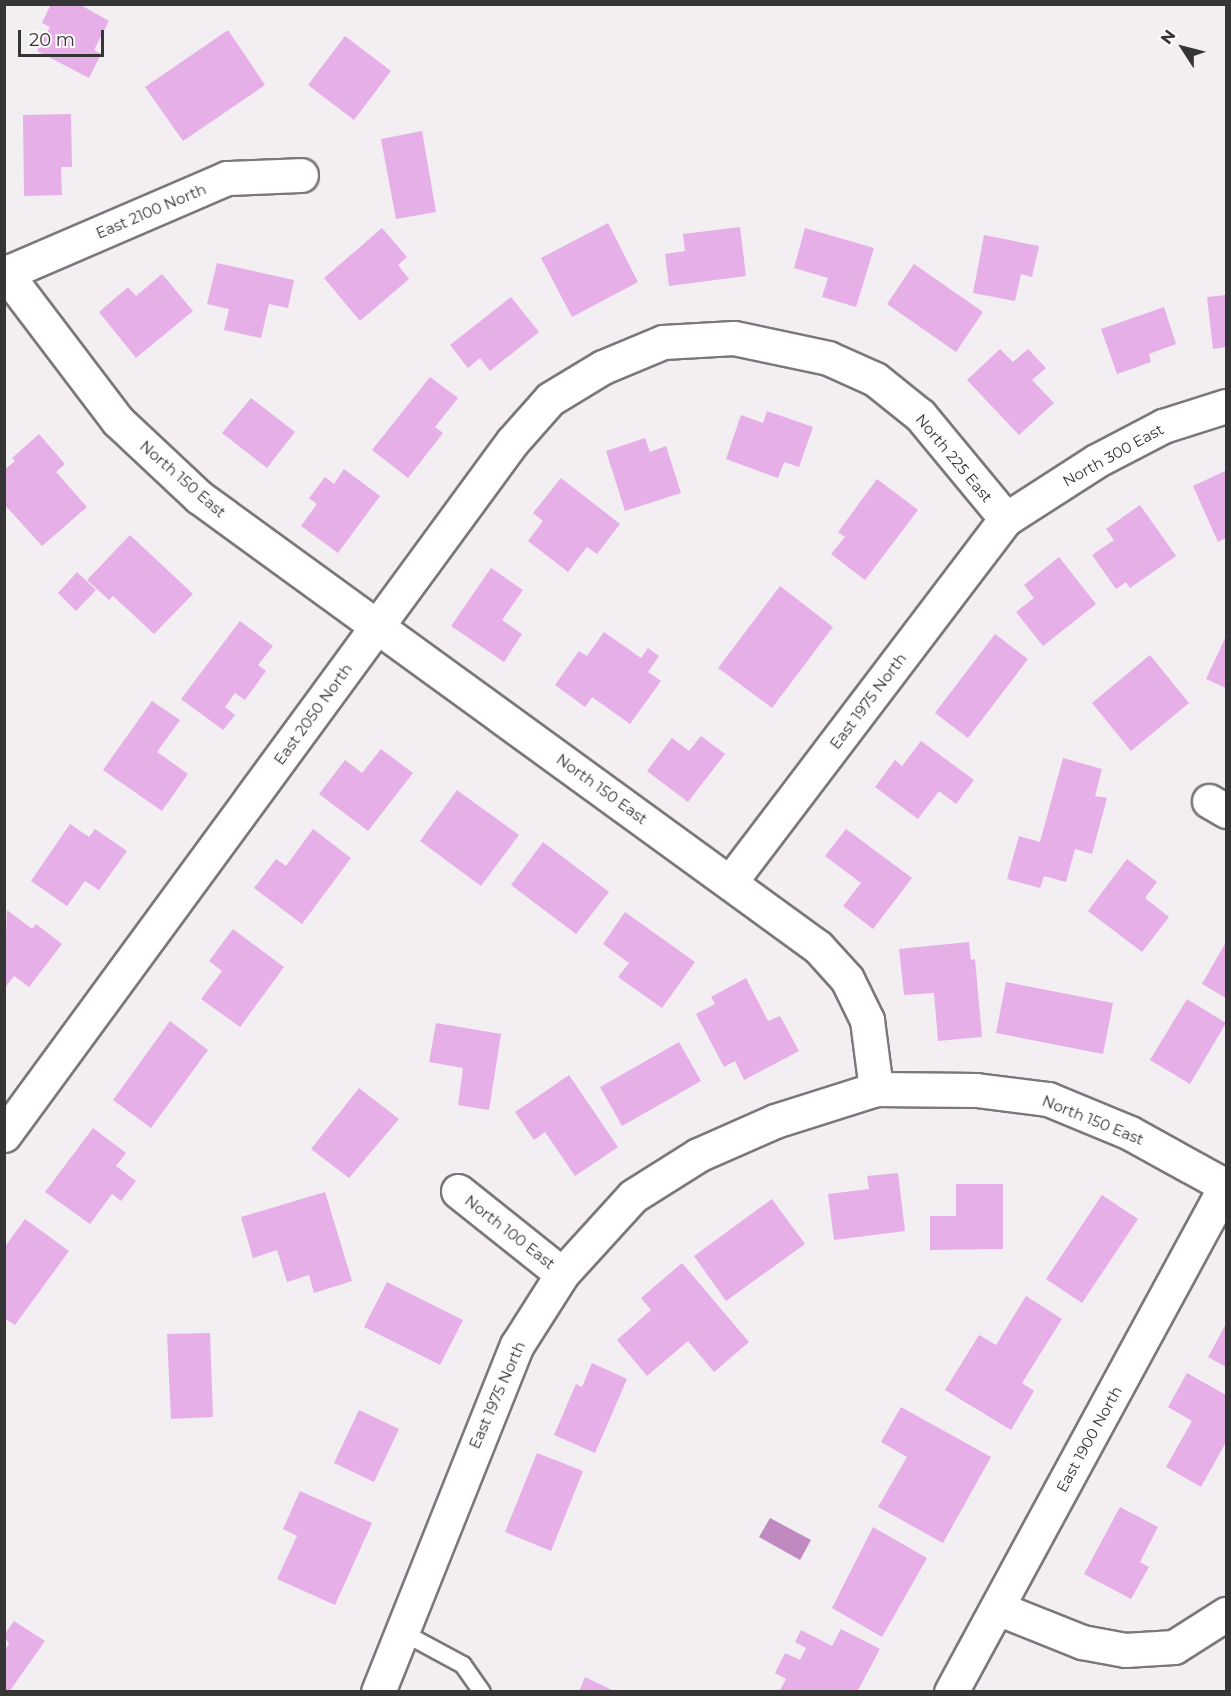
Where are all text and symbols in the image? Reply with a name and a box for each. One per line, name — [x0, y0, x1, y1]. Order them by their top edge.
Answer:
scale bar — [21, 18, 106, 56]
north arrow — [1153, 18, 1213, 78]
text: N — [1157, 26, 1180, 48]
text: 20 m — [29, 29, 75, 51]
street label: East 2100 North — [93, 180, 209, 242]
street label: North 225 East — [912, 410, 996, 506]
street label: North 300 East — [1059, 420, 1167, 490]
street label: North 150 East — [136, 437, 230, 521]
street label: East 1975 North — [826, 649, 910, 753]
street label: East 2050 North — [270, 660, 356, 768]
street label: North 150 East — [553, 750, 651, 828]
street label: North 150 East — [1040, 1091, 1146, 1149]
street label: North 100 East — [461, 1191, 559, 1273]
street label: East 1975 North — [465, 1339, 529, 1451]
street label: East 1900 North — [1052, 1383, 1126, 1495]

